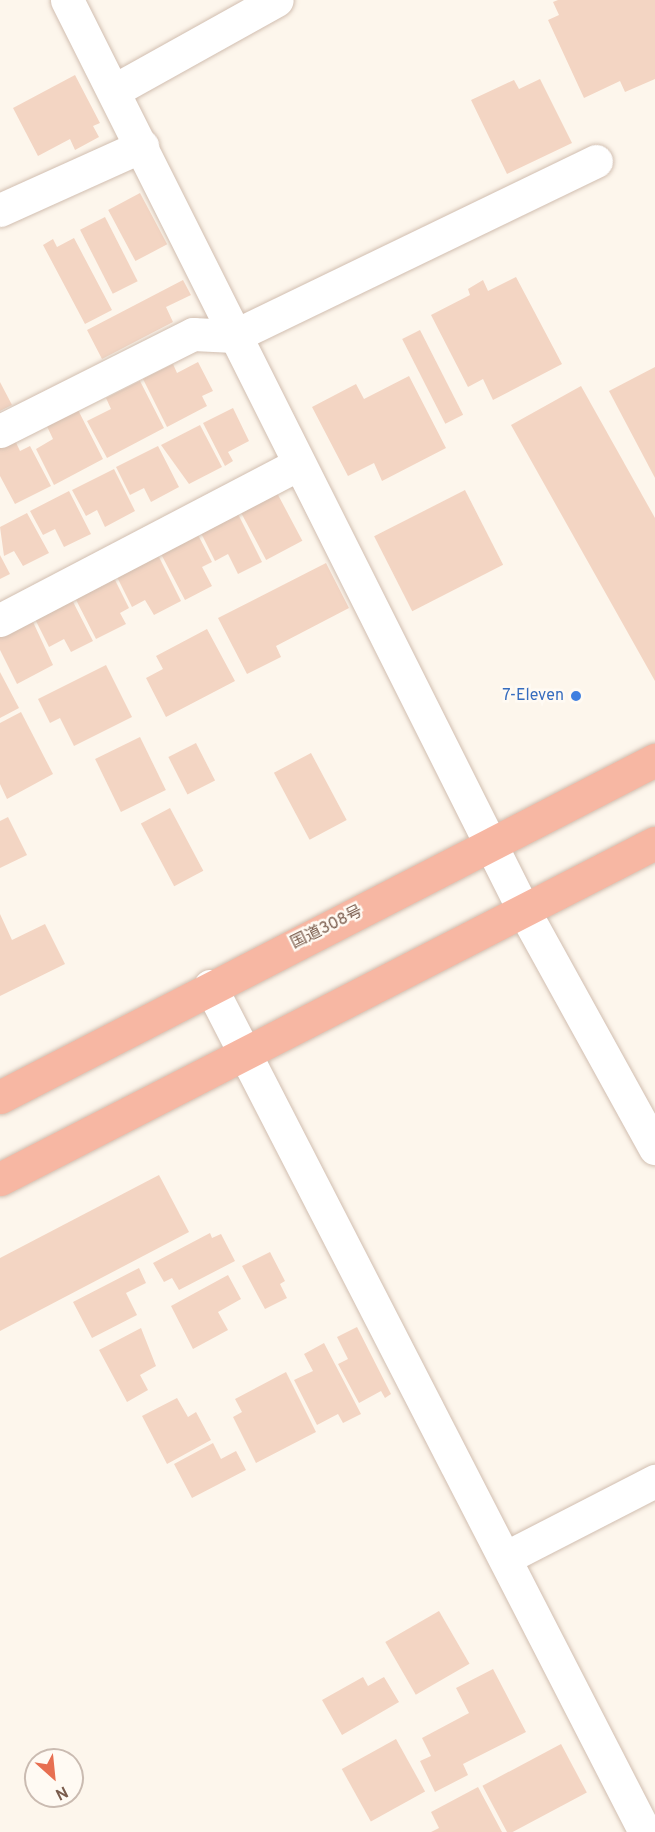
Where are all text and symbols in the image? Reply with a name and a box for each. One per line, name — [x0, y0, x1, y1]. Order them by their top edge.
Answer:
place label: 7-Eleven — [502, 686, 564, 706]
marker: 7-Eleven — [569, 689, 583, 703]
street label: 国道308号 — [288, 902, 366, 954]
north arrow — [24, 1748, 84, 1808]
text: N — [52, 1781, 71, 1804]

